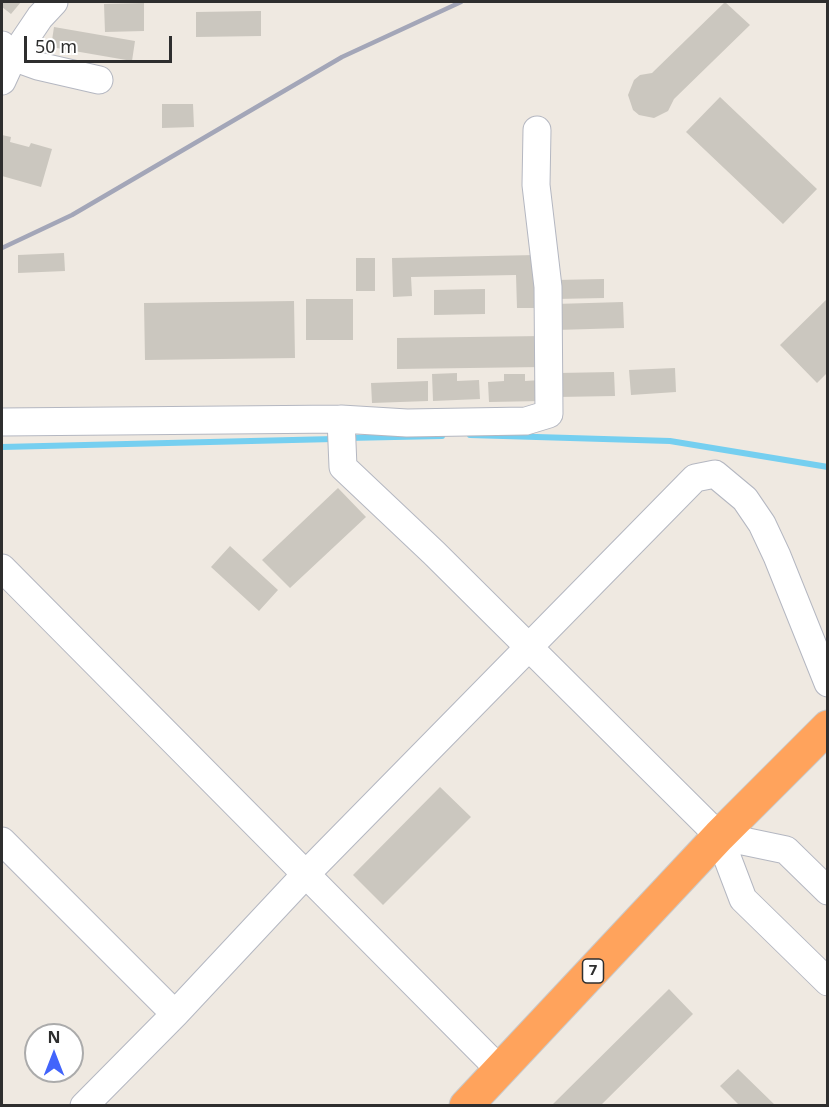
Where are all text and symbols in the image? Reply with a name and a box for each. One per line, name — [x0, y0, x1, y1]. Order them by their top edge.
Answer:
scale bar — [27, 24, 176, 62]
text: 50 m — [35, 34, 77, 58]
road number: 7 — [582, 959, 604, 983]
north arrow — [24, 1023, 84, 1083]
text: N — [47, 1026, 61, 1048]

